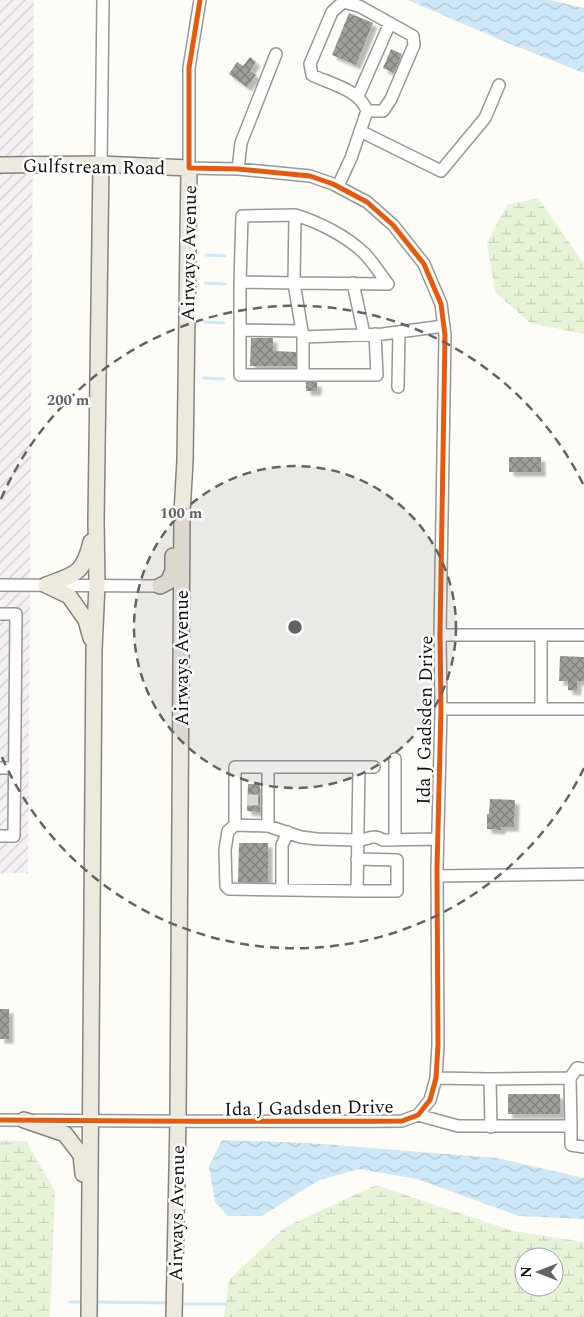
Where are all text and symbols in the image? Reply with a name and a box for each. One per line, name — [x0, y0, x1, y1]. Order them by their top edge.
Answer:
street label: Gulfstream Road — [23, 152, 165, 183]
street label: Airways Avenue — [174, 185, 205, 321]
text: 200 m — [47, 389, 90, 412]
text: 100 m — [160, 502, 203, 525]
street label: Airways Avenue — [168, 590, 197, 726]
centre of rings — [286, 618, 304, 636]
street label: Ida J Gadsden Drive — [410, 635, 441, 805]
street label: Ida J Gadsden Drive — [224, 1093, 394, 1124]
street label: Airways Avenue — [162, 1145, 193, 1281]
north arrow — [514, 1247, 564, 1297]
text: N — [516, 1266, 537, 1278]

